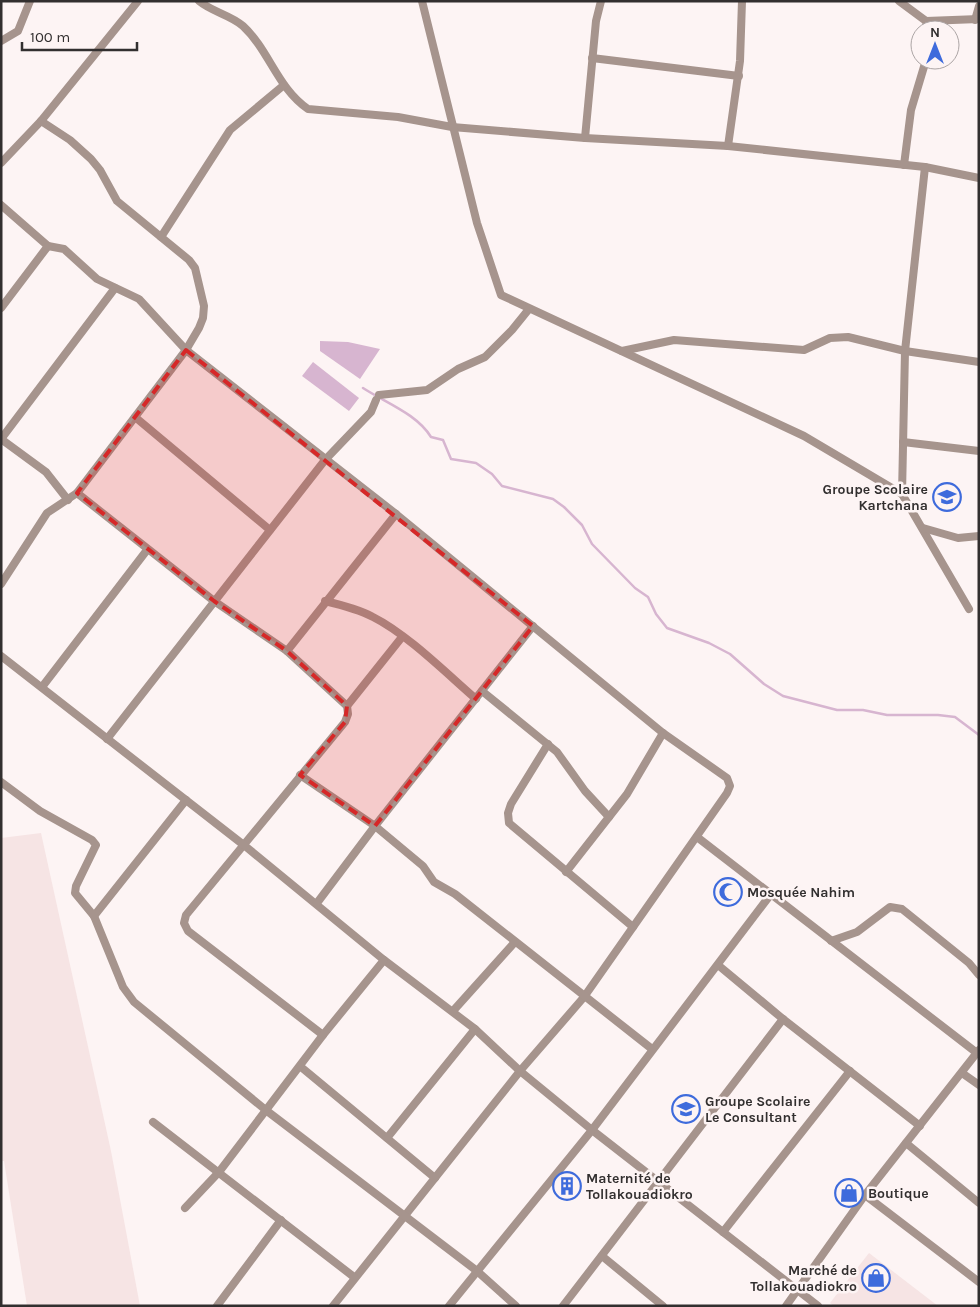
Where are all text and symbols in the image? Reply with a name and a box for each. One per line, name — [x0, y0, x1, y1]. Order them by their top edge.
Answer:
scale bar — [22, 20, 138, 52]
north arrow — [910, 20, 960, 70]
text: N — [930, 24, 940, 41]
text: 100 m — [30, 28, 70, 46]
place label: Groupe Scolaire Kartchana — [823, 481, 928, 514]
school or university icon: Groupe Scolaire Kartchana — [932, 482, 962, 512]
mosque icon: Mosquée Nahim — [713, 877, 743, 907]
place label: Mosquée Nahim — [747, 884, 855, 901]
place label: Groupe Scolaire Le Consultant — [705, 1093, 810, 1126]
school or university icon: Groupe Scolaire Le Consultant — [671, 1094, 701, 1124]
place label: Maternité de Tollakouadiokro — [586, 1170, 693, 1203]
building icon: Maternité de Tollakouadiokro — [552, 1171, 582, 1201]
shop icon: Boutique — [834, 1178, 864, 1208]
place label: Boutique — [868, 1185, 929, 1202]
place label: Marché de Tollakouadiokro — [750, 1262, 857, 1295]
shop icon: Marché de Tollakouadiokro — [861, 1263, 891, 1293]

